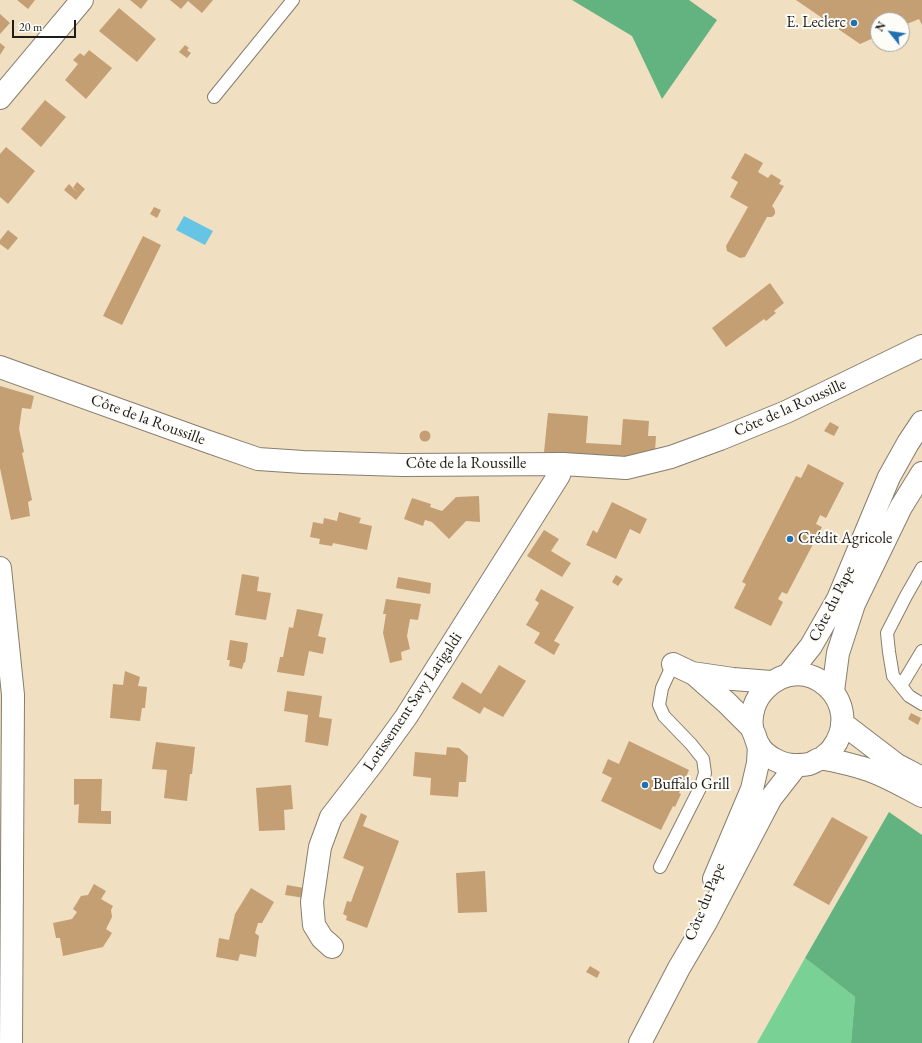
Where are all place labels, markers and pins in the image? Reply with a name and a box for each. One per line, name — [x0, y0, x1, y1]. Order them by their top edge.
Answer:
place label: E. Leclerc — [786, 13, 846, 33]
marker: E. Leclerc — [849, 18, 859, 28]
place label: Crédit Agricole — [798, 529, 892, 549]
marker: Crédit Agricole — [785, 534, 795, 544]
place label: Buffalo Grill — [653, 775, 730, 795]
marker: Buffalo Grill — [640, 780, 650, 790]

